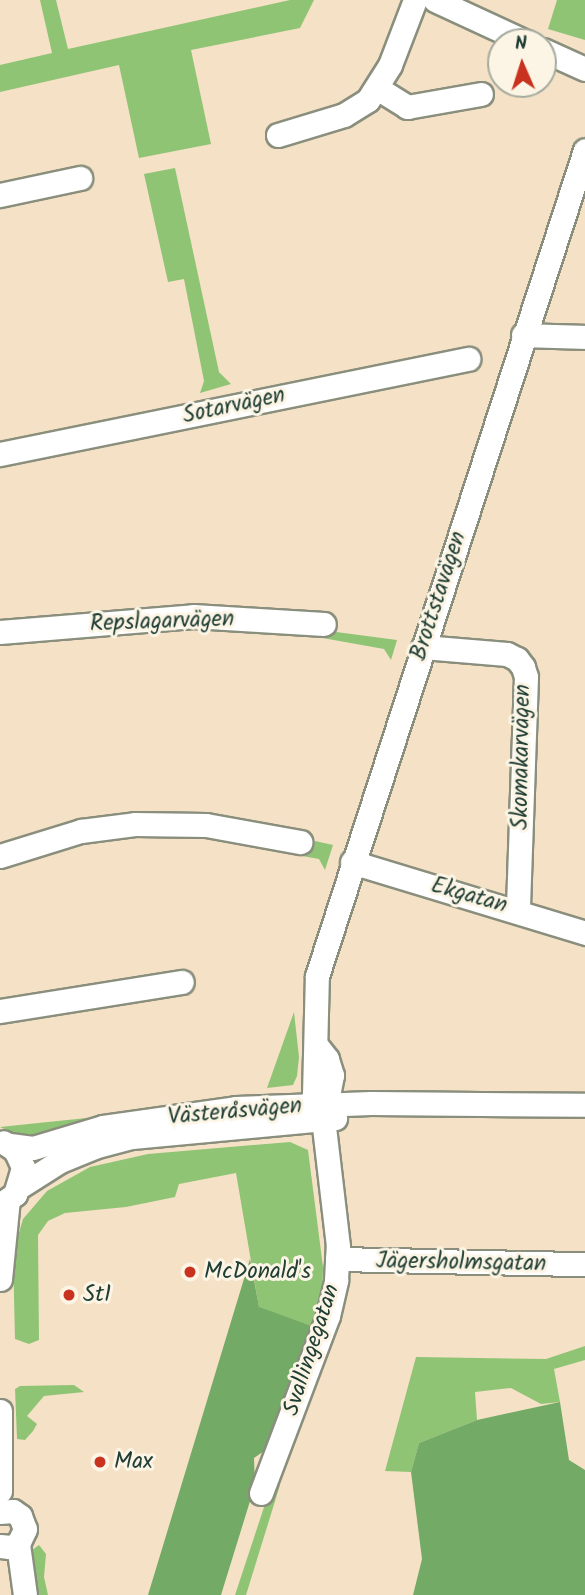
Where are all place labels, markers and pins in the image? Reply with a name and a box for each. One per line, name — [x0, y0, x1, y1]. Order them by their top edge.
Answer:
place label: McDonald's — [204, 1258, 311, 1286]
marker: McDonald's — [182, 1264, 198, 1280]
place label: St1 — [83, 1281, 111, 1309]
marker: St1 — [61, 1287, 77, 1303]
place label: Max — [114, 1448, 153, 1476]
marker: Max — [92, 1454, 108, 1470]

